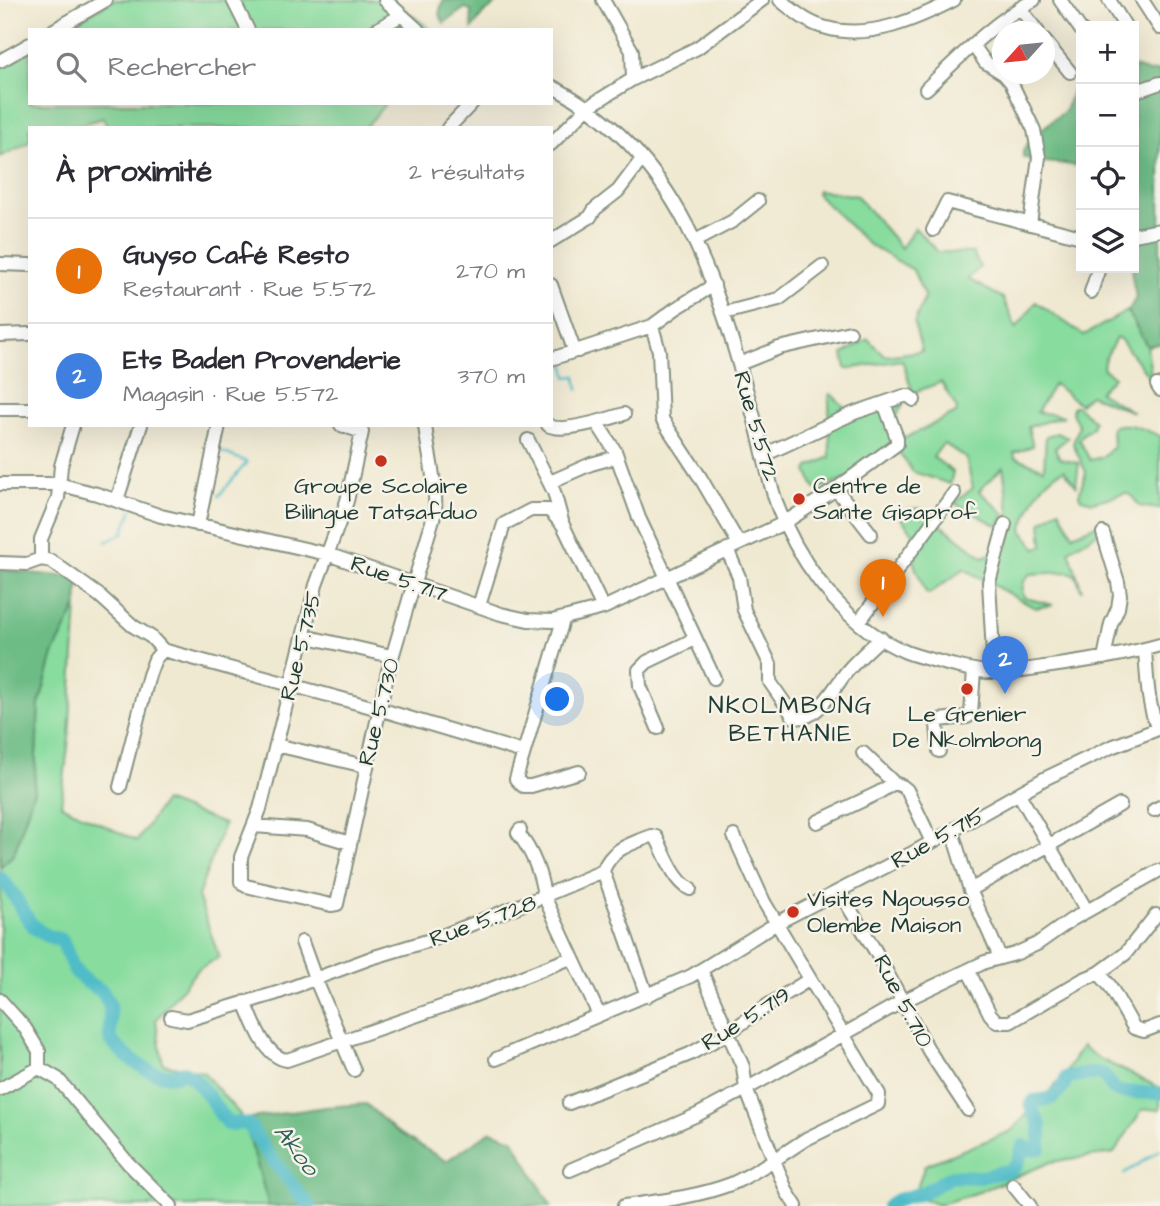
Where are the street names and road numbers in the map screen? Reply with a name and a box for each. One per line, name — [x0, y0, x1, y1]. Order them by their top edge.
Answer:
street label: Rue 5.572 — [725, 367, 787, 485]
street label: Rue 5.717 — [346, 548, 452, 610]
street label: Rue 5.735 — [272, 588, 330, 704]
street label: Rue 5.730 — [350, 655, 408, 769]
street label: Rue 5.715 — [885, 799, 991, 877]
street label: Rue 5.728 — [425, 887, 541, 955]
street label: Rue 5.710 — [865, 949, 941, 1053]
street label: Rue 5.719 — [695, 979, 797, 1059]

